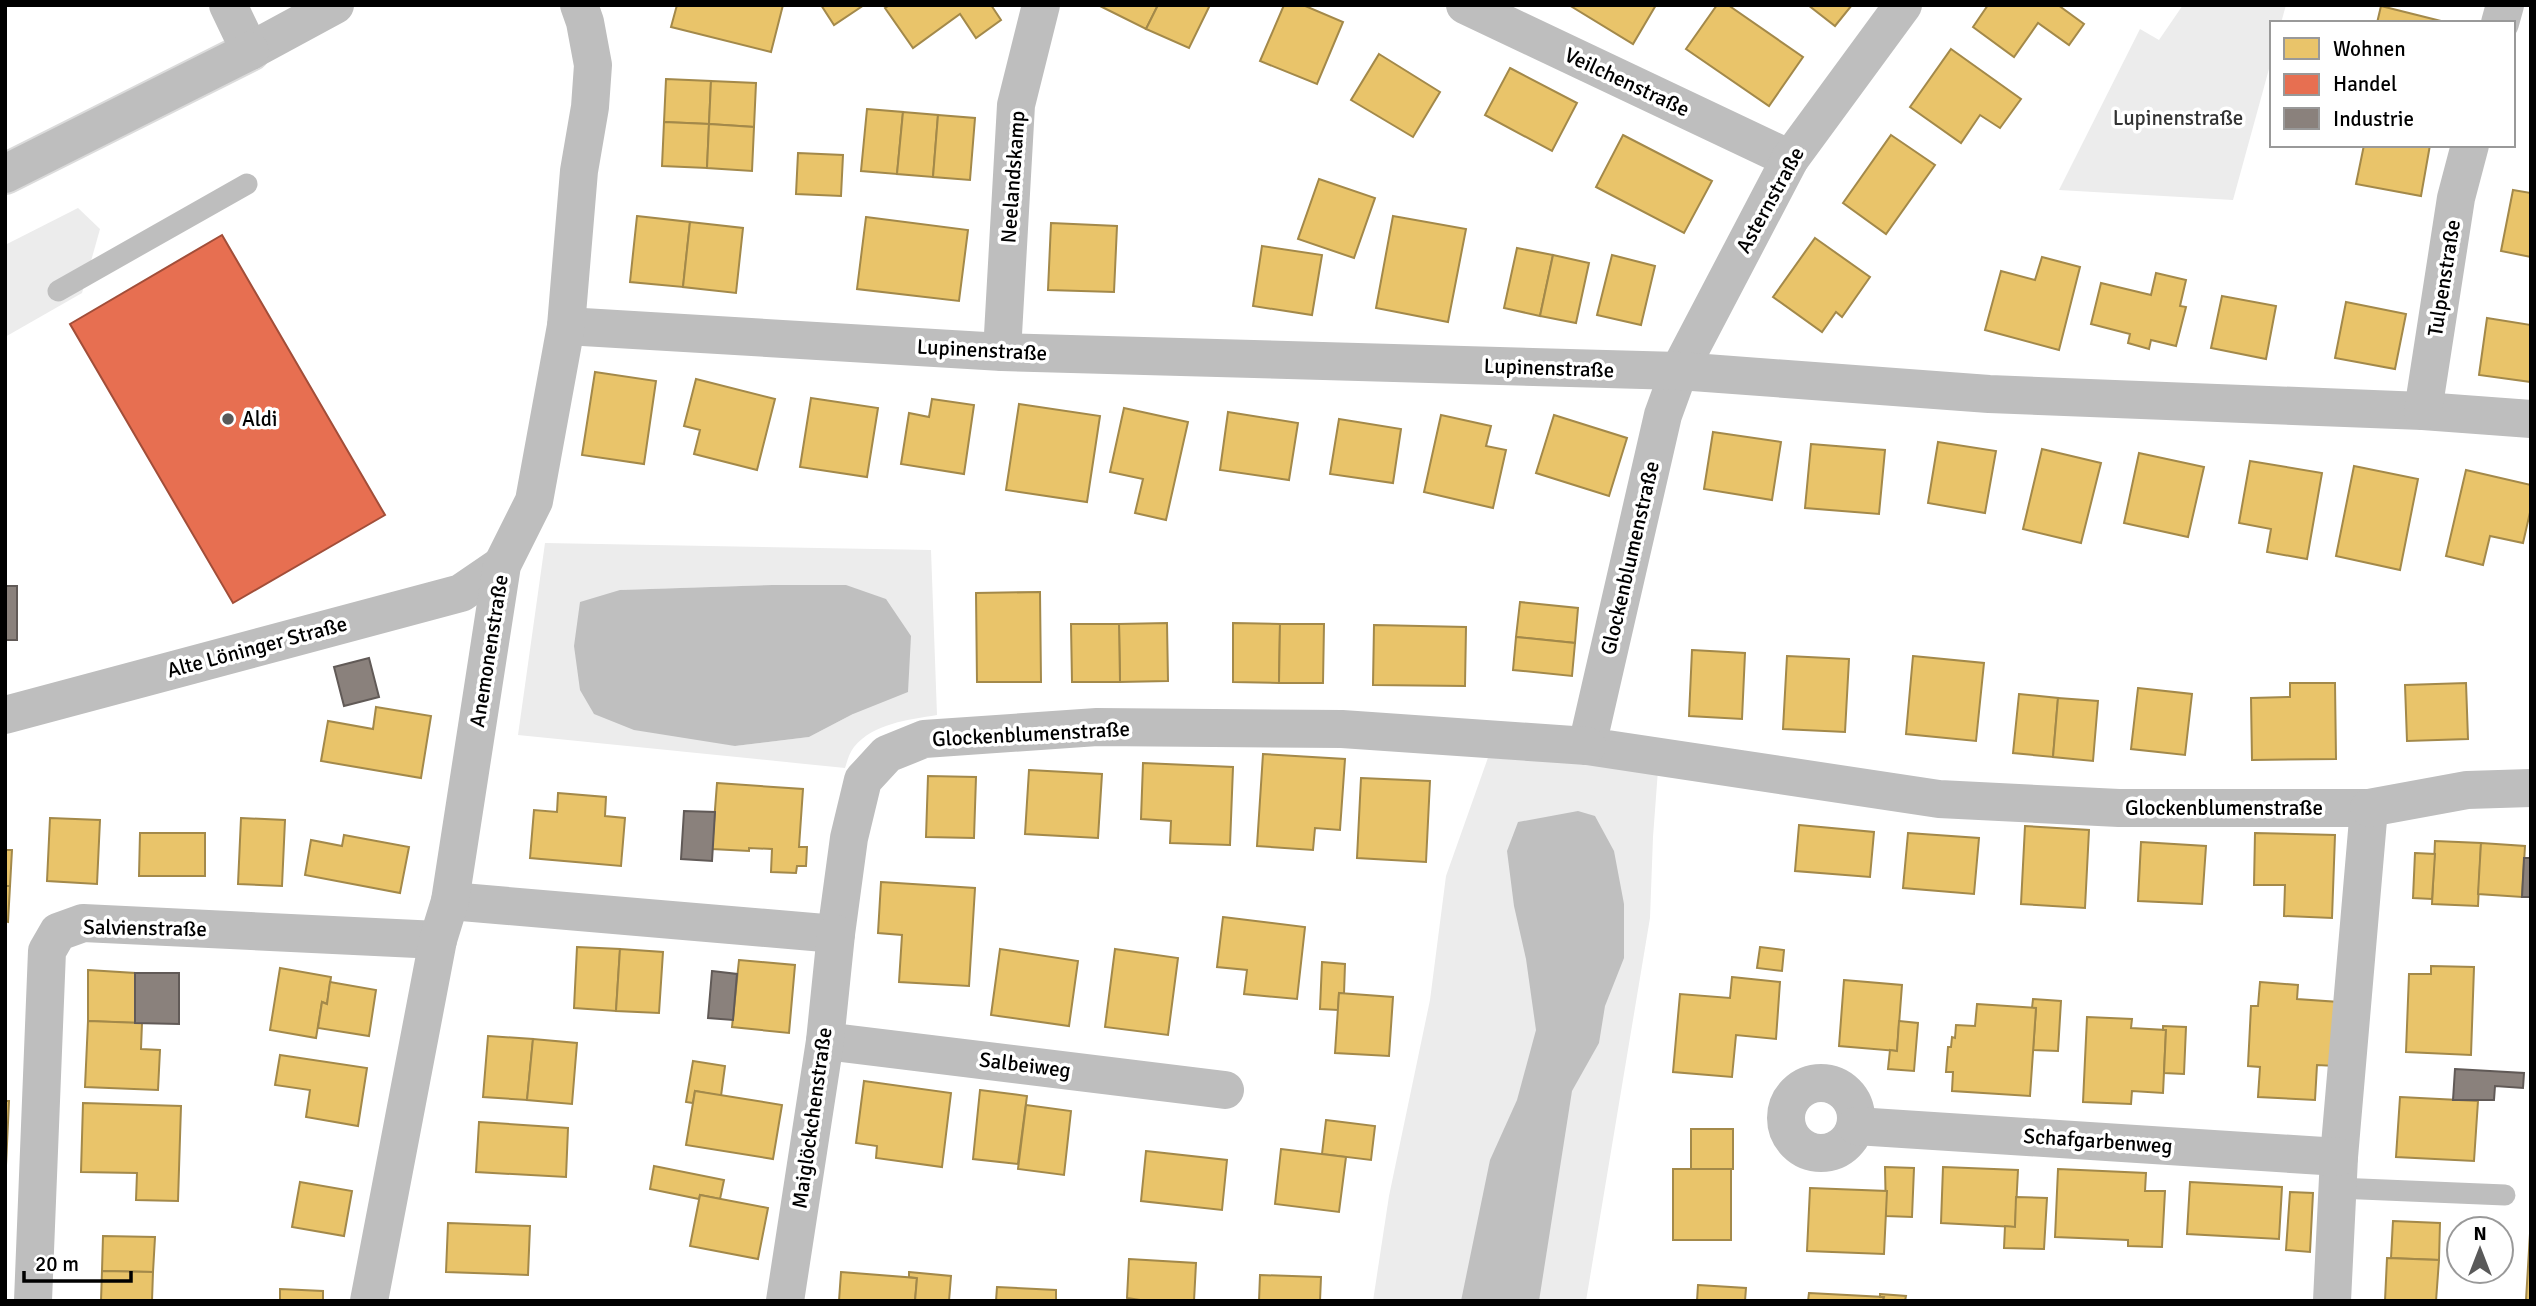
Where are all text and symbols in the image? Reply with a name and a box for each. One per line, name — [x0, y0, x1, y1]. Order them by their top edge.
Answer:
legend — [2270, 21, 2515, 147]
text: Wohnen — [2333, 36, 2406, 62]
street label: Veilchenstraße — [1560, 42, 1694, 122]
text: Handel — [2333, 71, 2397, 97]
park label: Lupinenstraße — [2113, 105, 2243, 131]
text: Industrie — [2333, 106, 2414, 132]
street label: Neelandskamp — [995, 110, 1031, 244]
street label: Asternstraße — [1730, 142, 1810, 258]
street label: Tulpenstraße — [2422, 218, 2466, 338]
street label: Lupinenstraße — [916, 334, 1048, 366]
street label: Lupinenstraße — [1483, 353, 1615, 383]
place label: Aldi — [242, 406, 277, 432]
marker: Aldi — [220, 411, 236, 427]
street label: Glockenblumenstraße — [1595, 459, 1665, 657]
street label: Anemonenstraße — [464, 573, 514, 729]
street label: Alte Löninger Straße — [164, 610, 350, 684]
street label: Glockenblumenstraße — [931, 716, 1131, 752]
street label: Glockenblumenstraße — [2125, 795, 2323, 821]
street label: Salvienstraße — [83, 914, 207, 942]
street label: Maiglöckchenstraße — [786, 1026, 838, 1210]
street label: Salbeiweg — [978, 1046, 1072, 1084]
street label: Schafgarbenweg — [2023, 1123, 2173, 1159]
north arrow — [2445, 1215, 2515, 1285]
text: N — [2473, 1222, 2487, 1246]
scale bar — [24, 1240, 131, 1284]
text: 20 m — [35, 1251, 79, 1277]

